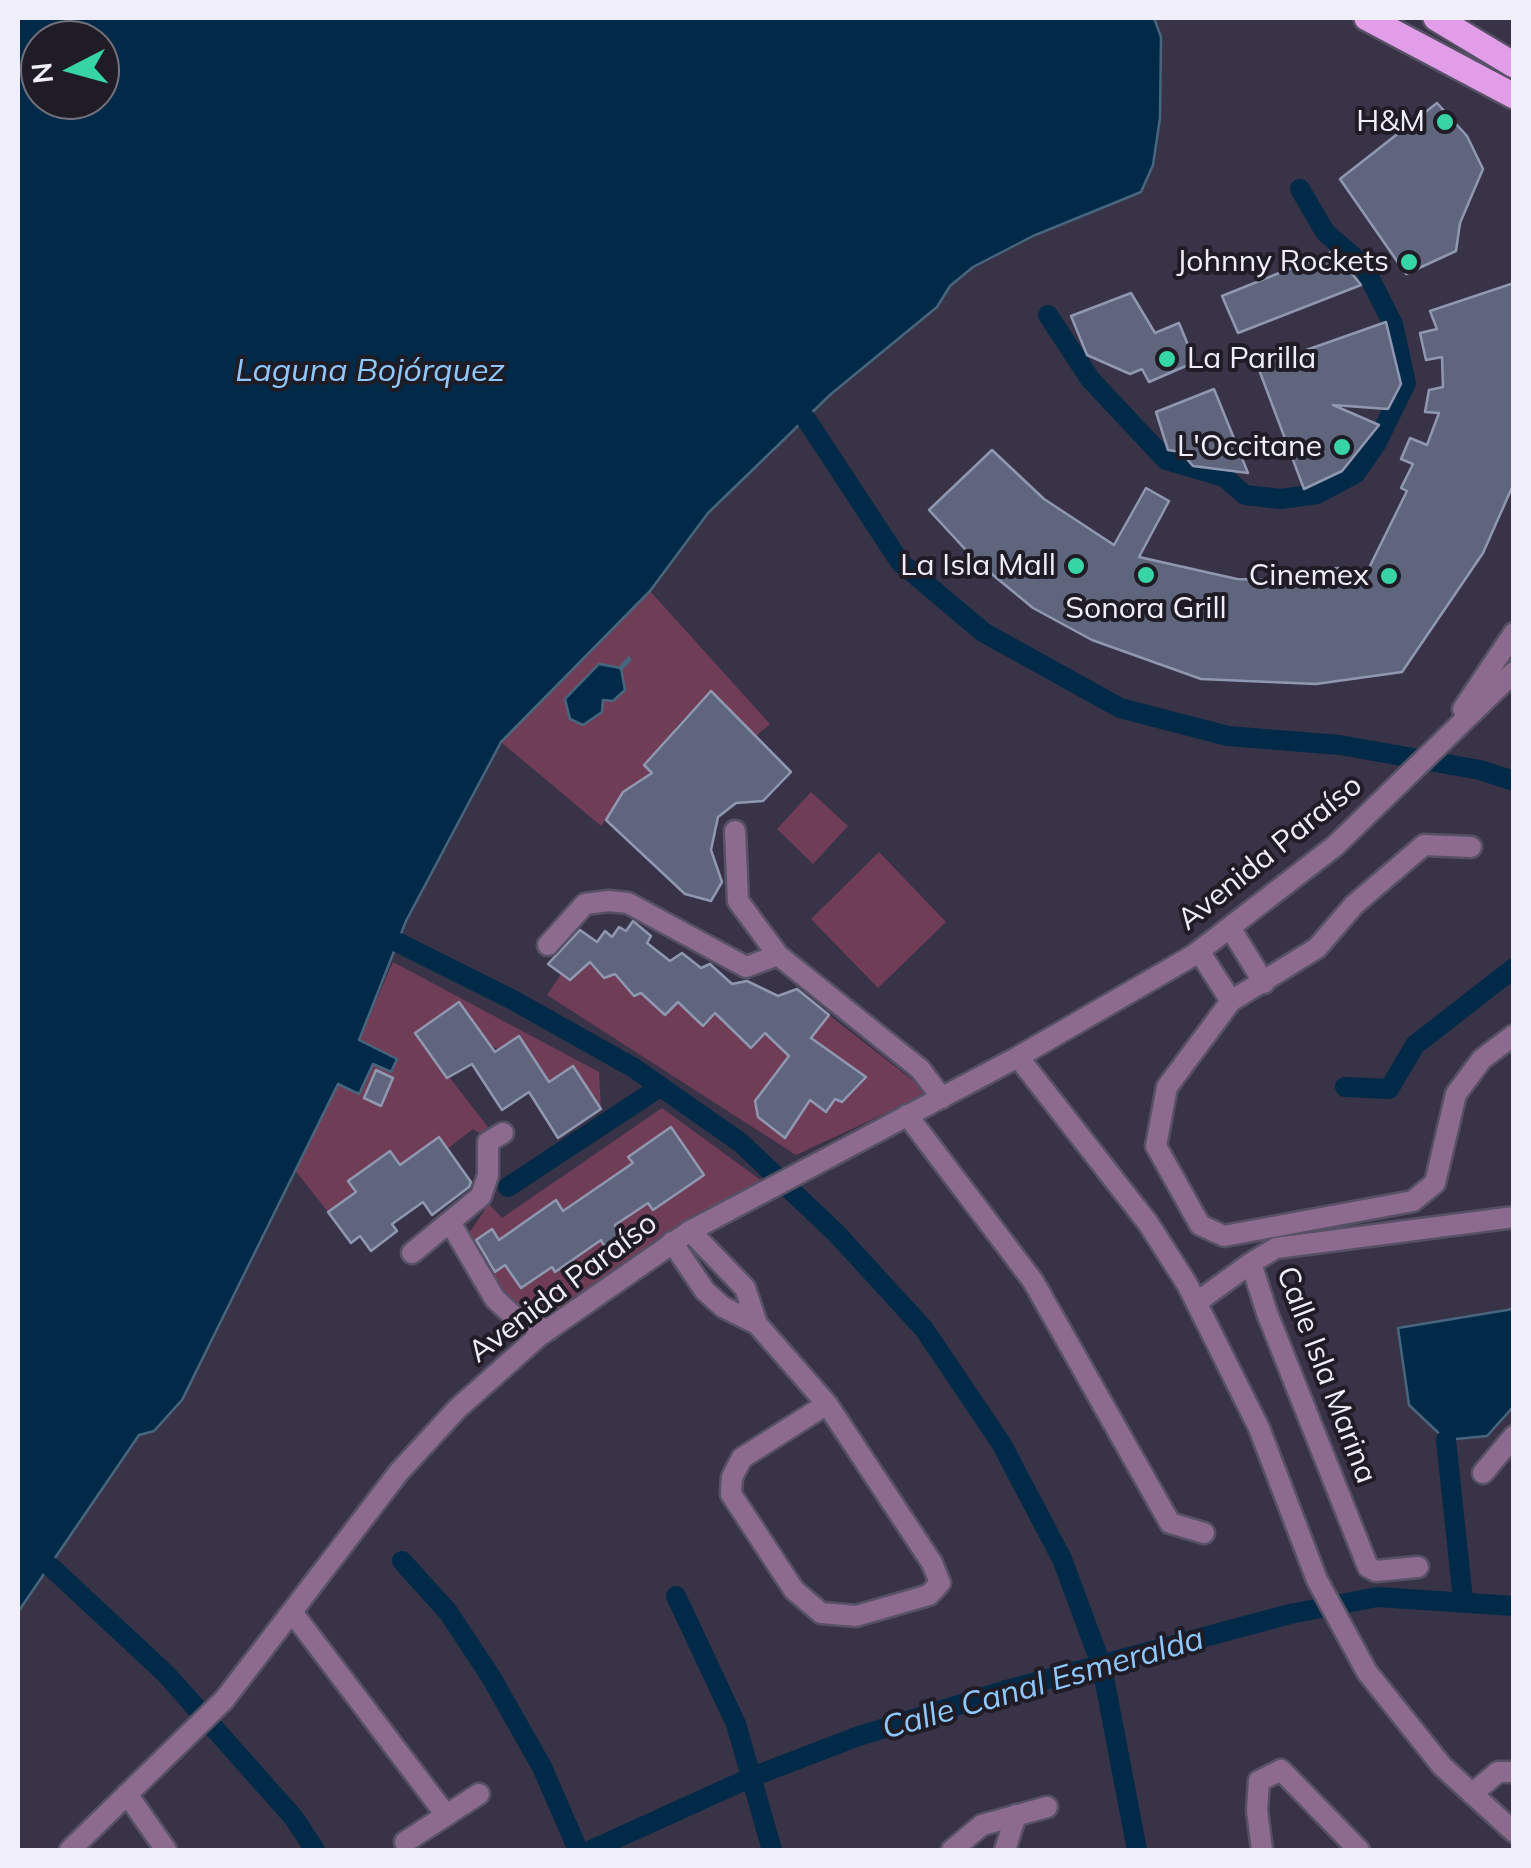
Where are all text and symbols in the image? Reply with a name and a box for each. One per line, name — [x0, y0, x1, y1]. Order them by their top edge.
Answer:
north arrow — [20, 20, 120, 120]
text: N — [23, 61, 60, 85]
place label: H&M — [1356, 104, 1425, 140]
marker: H&M — [1434, 111, 1456, 133]
place label: Johnny Rockets — [1176, 244, 1389, 280]
marker: Johnny Rockets — [1398, 251, 1420, 273]
place label: La Parilla — [1187, 341, 1316, 377]
marker: La Parilla — [1156, 348, 1178, 370]
water label: Laguna Bojórquez — [235, 352, 505, 390]
place label: L'Occitane — [1177, 429, 1322, 465]
marker: L'Occitane — [1331, 436, 1353, 458]
place label: La Isla Mall — [900, 548, 1056, 584]
marker: La Isla Mall — [1065, 555, 1087, 577]
place label: Cinemex — [1249, 558, 1369, 594]
marker: Sonora Grill — [1135, 564, 1157, 586]
marker: Cinemex — [1378, 565, 1400, 587]
place label: Sonora Grill — [1065, 591, 1227, 627]
street label: Avenida Paraíso — [1171, 768, 1369, 938]
street label: Avenida Paraíso — [462, 1205, 664, 1371]
street label: Calle Isla Marina — [1268, 1261, 1384, 1489]
water label: Calle Canal Esmeralda — [878, 1620, 1208, 1748]

